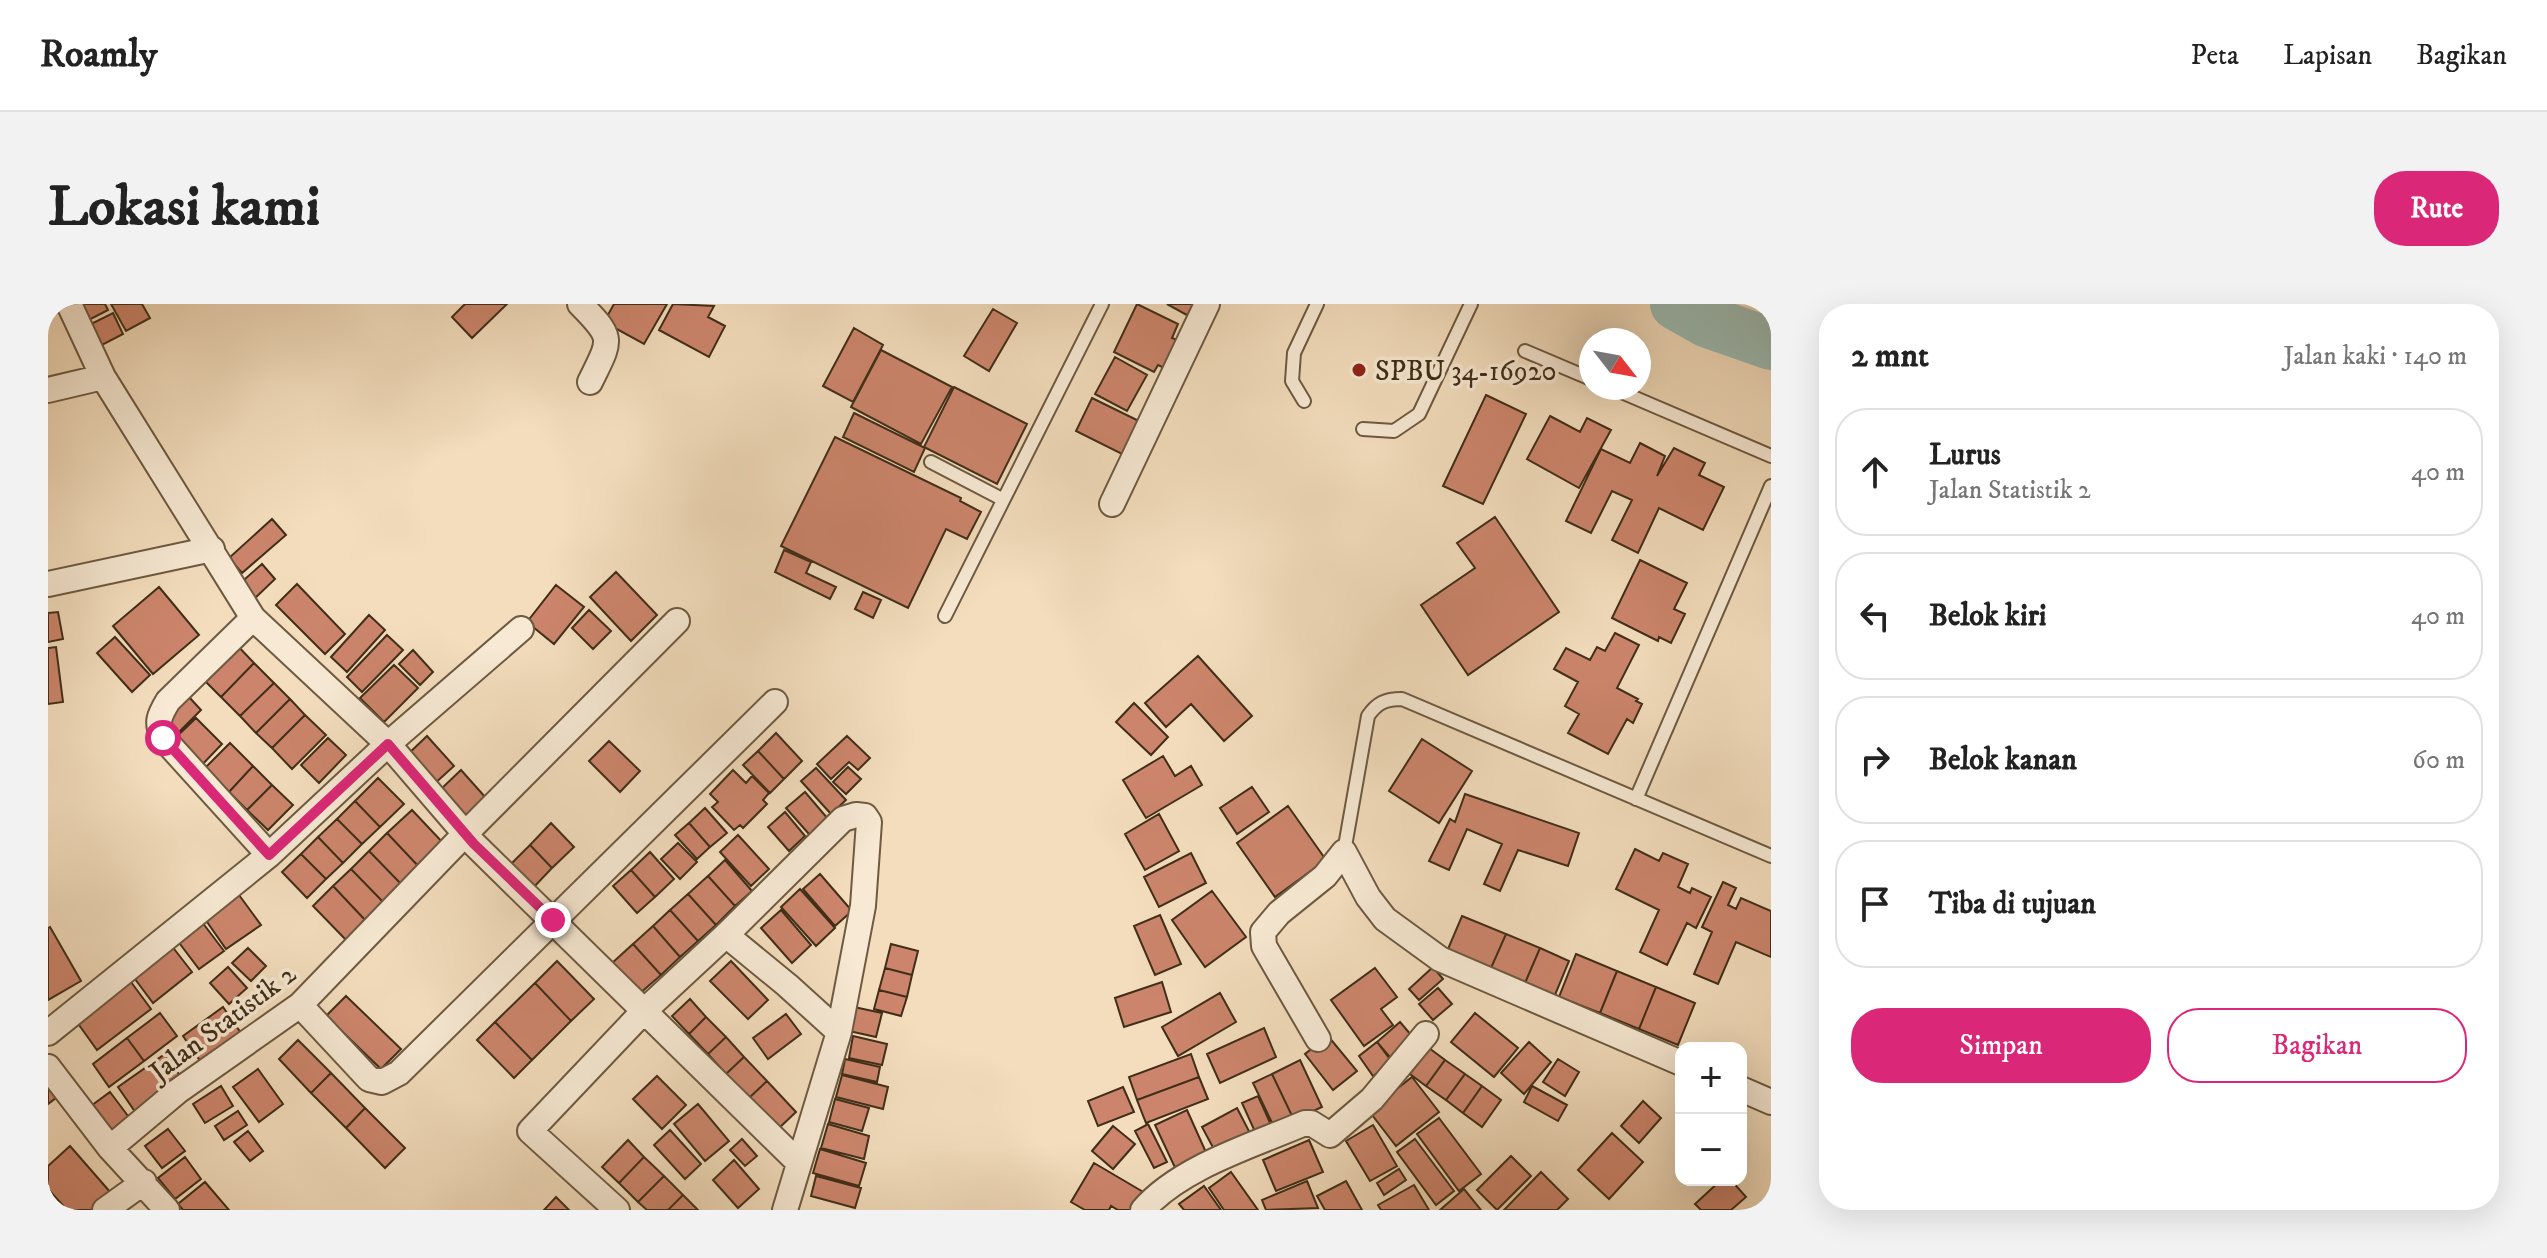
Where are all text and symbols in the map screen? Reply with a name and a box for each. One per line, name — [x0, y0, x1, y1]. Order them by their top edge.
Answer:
text: Roamly — [40, 31, 157, 79]
text: Peta — [2191, 38, 2239, 73]
text: Lapisan — [2283, 38, 2372, 73]
text: Bagikan — [2416, 38, 2507, 73]
button: Rute — [2374, 171, 2499, 246]
text: Lokasi kami — [48, 173, 320, 243]
north arrow — [1579, 328, 1651, 400]
text: 2 mnt — [1851, 335, 1929, 377]
text: Jalan kaki · 140 m — [2284, 340, 2467, 373]
place label: SPBU 34-16920 — [1375, 354, 1557, 389]
marker: SPBU 34-16920 — [1350, 361, 1368, 379]
text: Lurus — [1929, 437, 2001, 474]
icon: ahead — [1853, 450, 1897, 494]
text: 40 m — [2411, 456, 2465, 489]
text: Jalan Statistik 2 — [1929, 474, 2091, 507]
icon: left — [1853, 594, 1897, 638]
text: Belok kiri — [1929, 598, 2047, 635]
text: 40 m — [2411, 600, 2465, 633]
route start — [145, 720, 181, 756]
icon: right — [1853, 738, 1897, 782]
text: Belok kanan — [1929, 742, 2077, 779]
text: 60 m — [2412, 744, 2465, 777]
icon: arrive — [1853, 882, 1897, 926]
text: Tiba di tujuan — [1929, 886, 2096, 923]
route end — [535, 902, 571, 938]
street label: Jalan Statistik 2 — [140, 957, 303, 1091]
button: Simpan — [1851, 1008, 2151, 1083]
button: Bagikan — [2167, 1008, 2467, 1083]
map controls — [1675, 1042, 1747, 1186]
button: + — [1675, 1042, 1747, 1114]
button: − — [1675, 1114, 1747, 1186]

